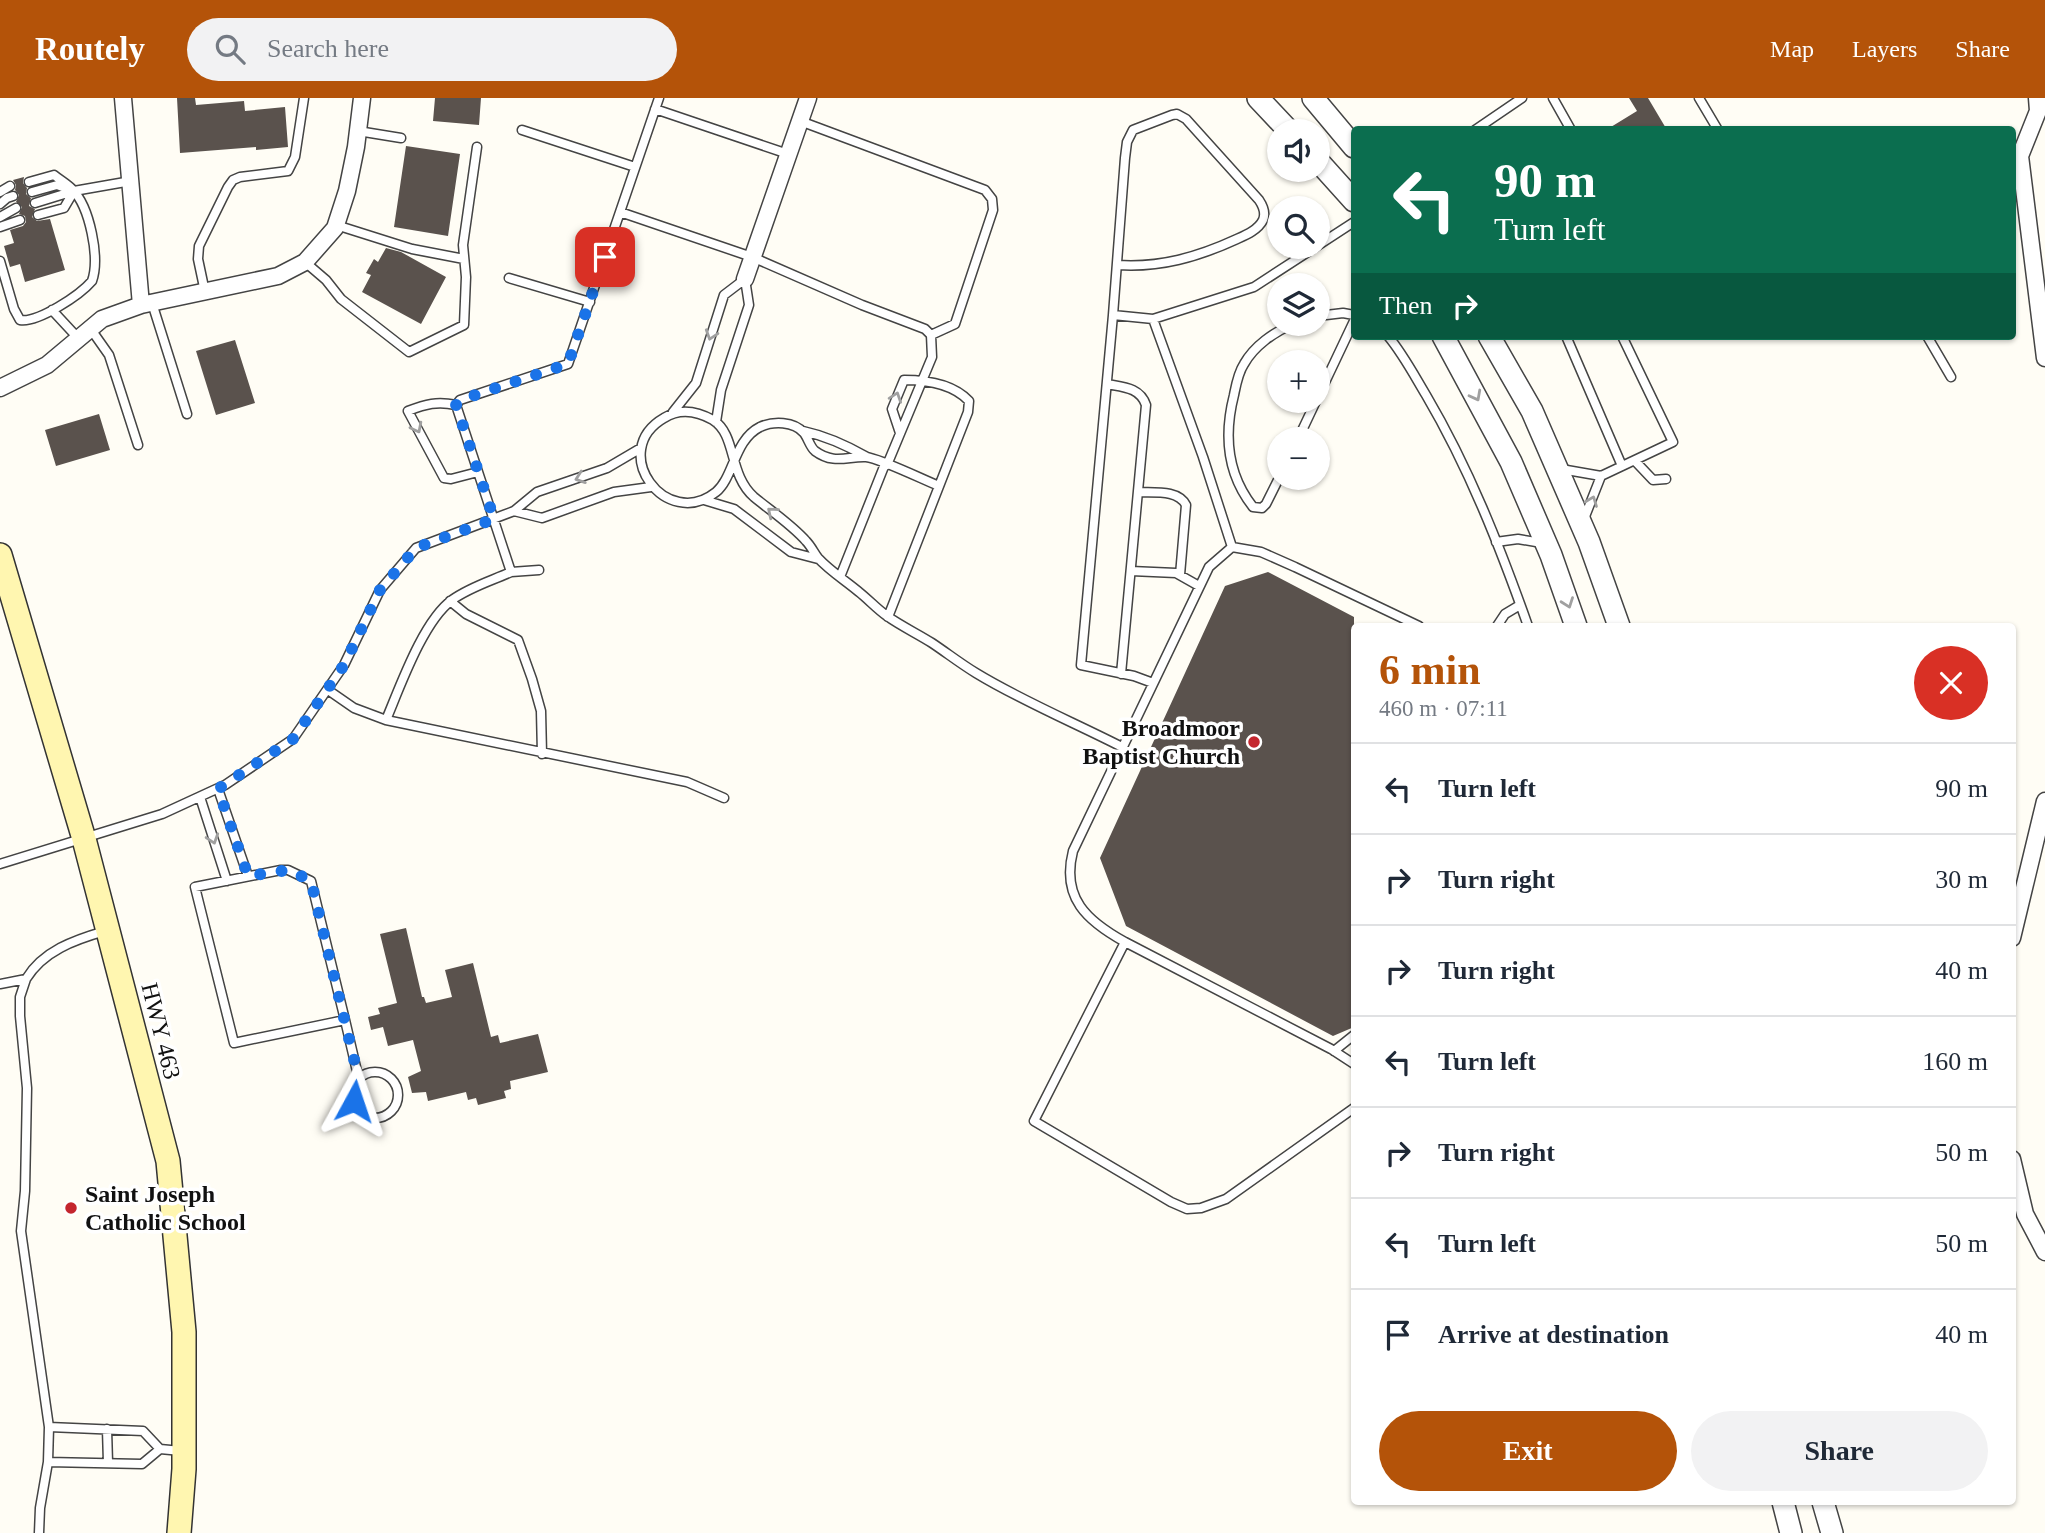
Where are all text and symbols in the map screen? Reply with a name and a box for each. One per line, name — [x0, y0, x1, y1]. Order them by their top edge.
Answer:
search box — [187, 18, 677, 81]
icon: search — [211, 30, 249, 68]
text: Routely — [35, 31, 145, 67]
text: Search here — [267, 34, 389, 63]
text: Map — [1770, 36, 1814, 62]
text: Layers — [1852, 36, 1917, 62]
text: Share — [1955, 36, 2010, 62]
map controls — [1267, 119, 1330, 490]
button: sound — [1267, 119, 1330, 182]
text: 90 m — [1494, 153, 1596, 208]
icon: left — [1379, 154, 1470, 245]
button: search — [1267, 196, 1330, 259]
text: Turn left — [1494, 211, 1606, 247]
pin — [575, 227, 635, 287]
icon: arrive — [586, 238, 624, 276]
button: layers — [1267, 273, 1330, 336]
icon: right — [1446, 287, 1484, 325]
text: Then — [1379, 291, 1432, 320]
one-way arrow — [705, 328, 719, 340]
button: + — [1267, 350, 1330, 413]
one-way arrow — [1468, 389, 1481, 401]
one-way arrow — [888, 392, 902, 404]
one-way arrow — [408, 421, 422, 433]
button: − — [1267, 427, 1330, 490]
one-way arrow — [574, 470, 587, 484]
one-way arrow — [1583, 495, 1597, 507]
one-way arrow — [767, 508, 780, 520]
one-way arrow — [1560, 597, 1574, 609]
button: close — [1914, 646, 1988, 720]
text: 6 min — [1379, 647, 1481, 693]
text: 460 m · 07:11 — [1379, 696, 1508, 721]
place label: Broadmoor Baptist Church — [1082, 715, 1240, 769]
marker: Broadmoor Baptist Church — [1246, 734, 1262, 750]
icon: left — [1379, 770, 1417, 808]
text: Turn left — [1438, 774, 1536, 803]
text: 90 m — [1935, 774, 1988, 803]
one-way arrow — [205, 833, 220, 845]
icon: right — [1379, 861, 1417, 899]
text: Turn right — [1438, 865, 1555, 894]
text: 30 m — [1935, 865, 1988, 894]
icon: right — [1379, 952, 1417, 990]
text: Turn right — [1438, 956, 1555, 985]
text: 40 m — [1935, 956, 1988, 985]
street label: HWY 463 — [136, 980, 186, 1082]
icon: left — [1379, 1043, 1417, 1081]
text: Turn left — [1438, 1047, 1536, 1076]
text: 160 m — [1922, 1047, 1988, 1076]
position arrow — [317, 1064, 391, 1138]
icon: right — [1379, 1134, 1417, 1172]
text: Turn right — [1438, 1138, 1555, 1167]
text: 50 m — [1935, 1138, 1988, 1167]
place label: Saint Joseph Catholic School — [85, 1181, 246, 1235]
marker: Saint Joseph Catholic School — [63, 1200, 79, 1216]
icon: left — [1379, 1225, 1417, 1263]
text: Turn left — [1438, 1229, 1536, 1258]
text: 50 m — [1935, 1229, 1988, 1258]
icon: arrive — [1379, 1316, 1417, 1354]
text: Arrive at destination — [1438, 1320, 1669, 1349]
text: 40 m — [1935, 1320, 1988, 1349]
button: Exit — [1379, 1411, 1677, 1491]
button: Share — [1691, 1411, 1988, 1491]

